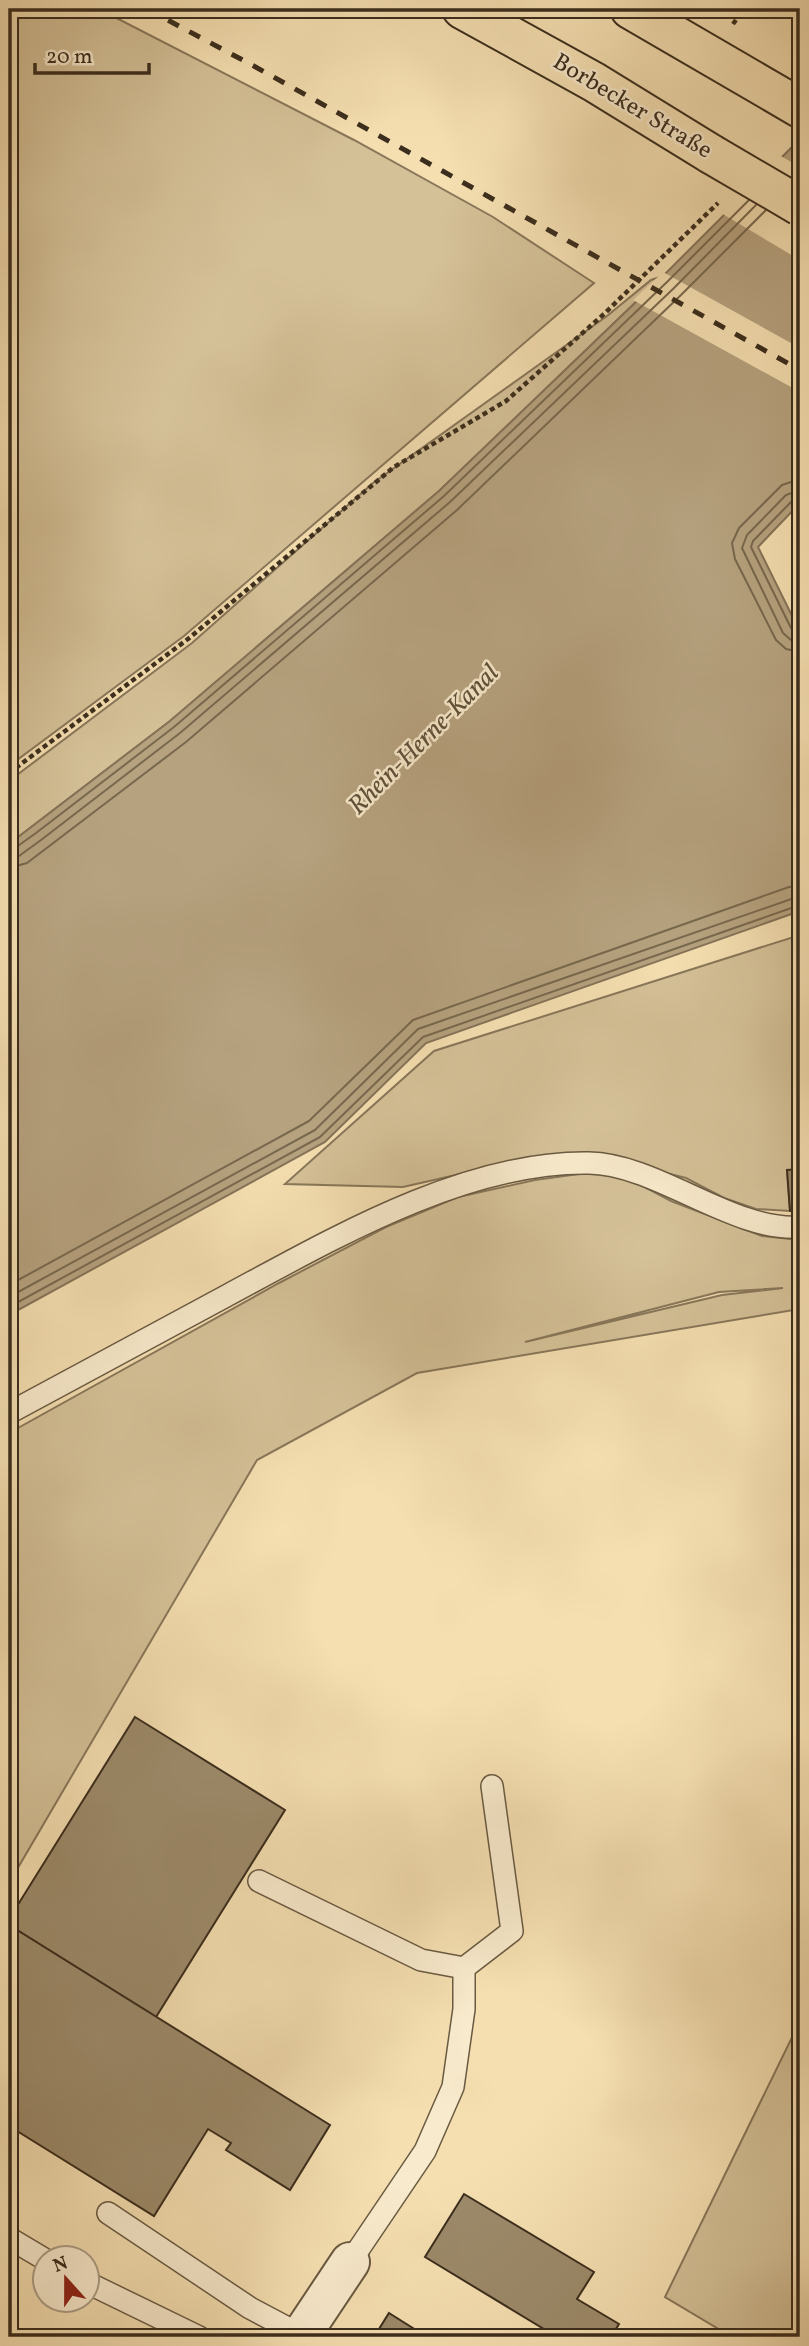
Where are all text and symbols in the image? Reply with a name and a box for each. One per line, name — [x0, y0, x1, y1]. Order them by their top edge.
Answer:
scale bar — [35, 32, 149, 76]
text: 20 m — [46, 43, 92, 72]
street label: Borbecker Straße — [546, 46, 718, 168]
water label: Rhein-Herne-Kanal — [340, 656, 508, 824]
north arrow — [32, 2244, 102, 2314]
text: N — [50, 2250, 72, 2280]

